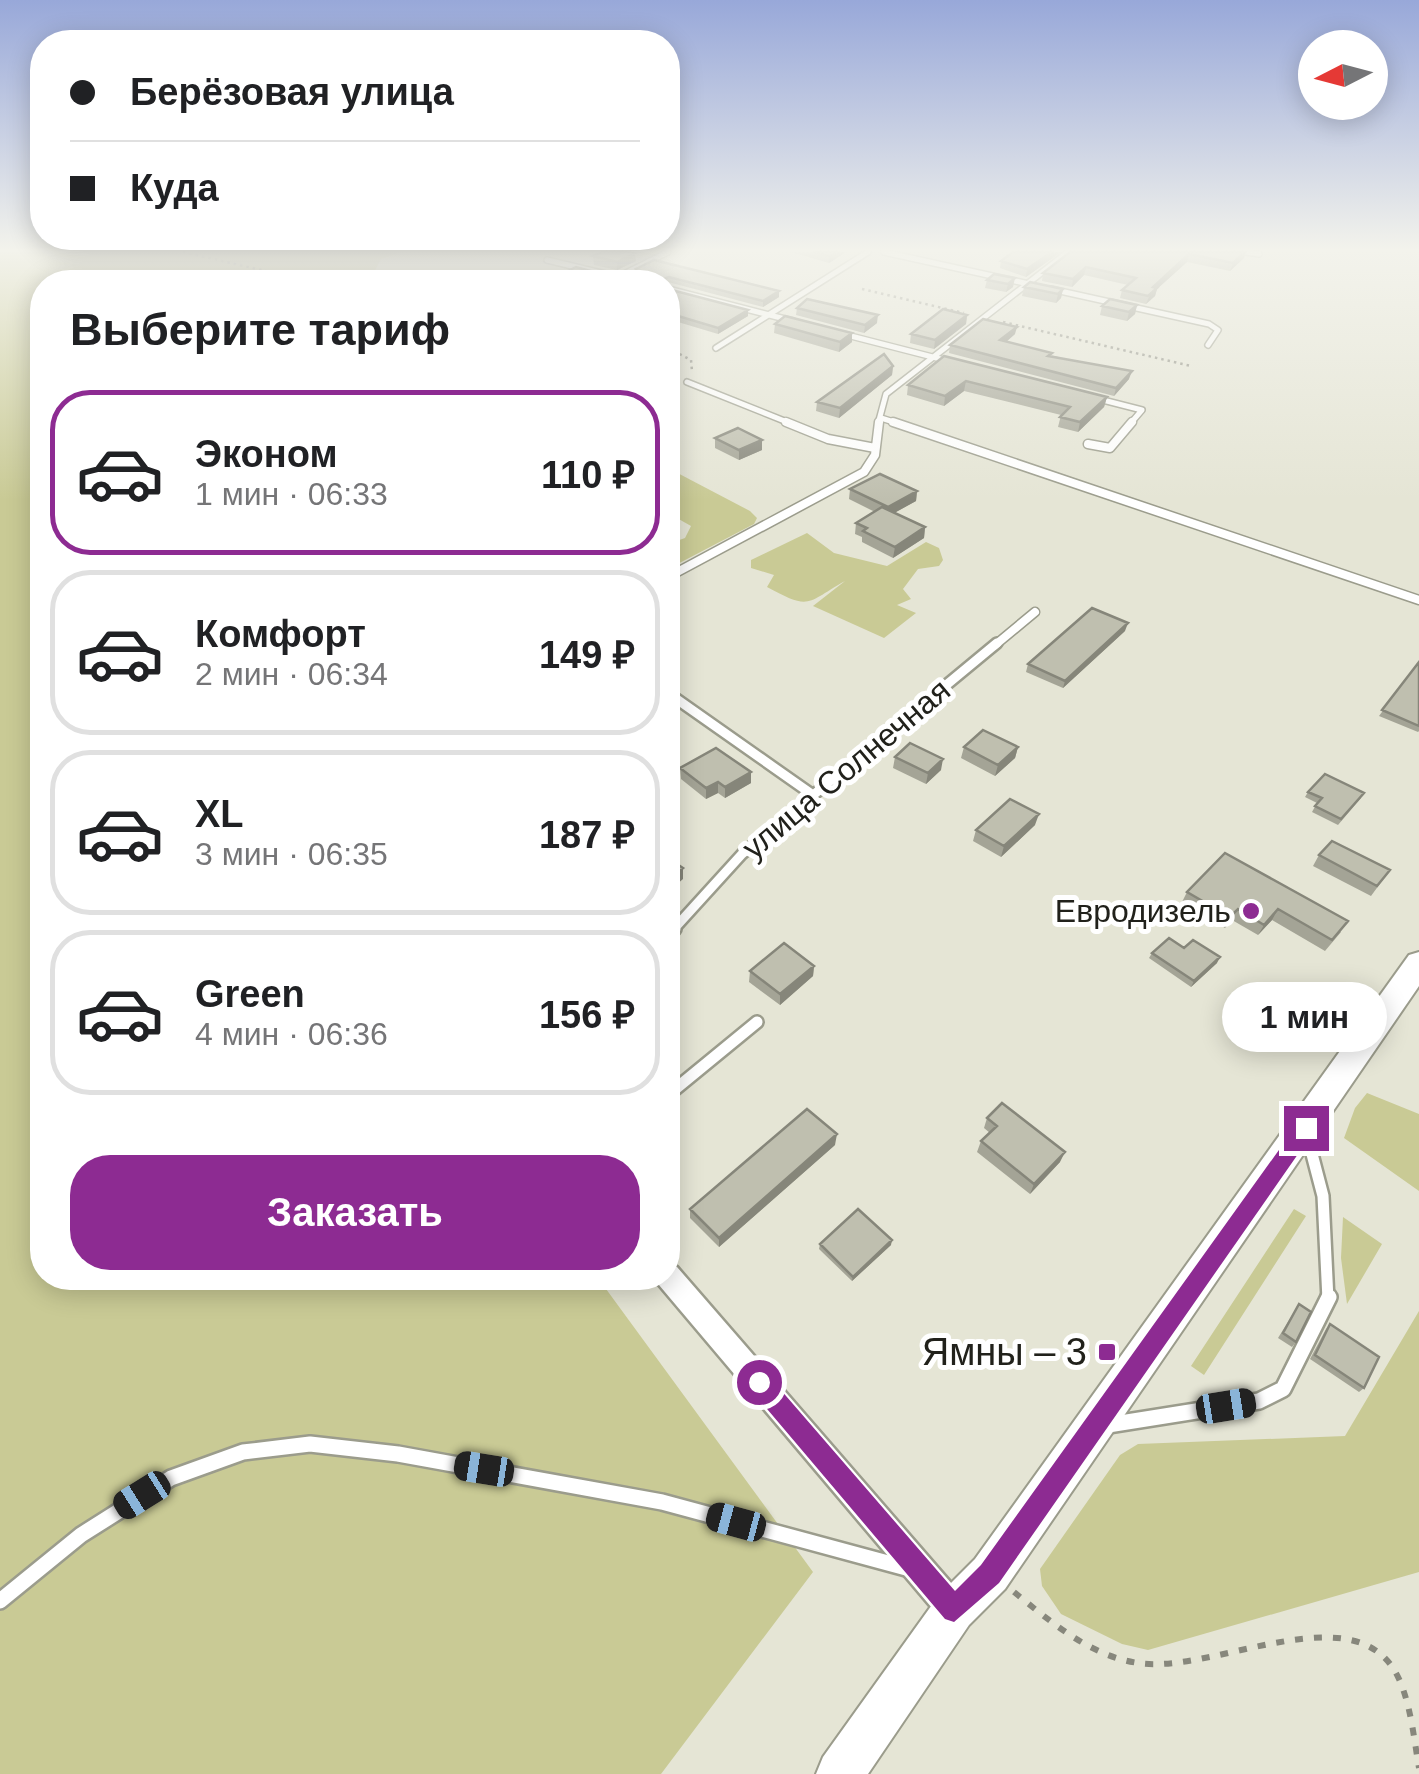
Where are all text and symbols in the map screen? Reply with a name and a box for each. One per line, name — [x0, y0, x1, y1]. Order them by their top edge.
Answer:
north arrow — [1298, 30, 1388, 120]
map controls — [1298, 30, 1388, 120]
text: Берёзовая улица — [130, 71, 454, 113]
text: Куда — [130, 167, 219, 209]
text: Выберите тариф — [70, 304, 450, 355]
icon: car — [75, 428, 165, 518]
text: Эконом — [195, 433, 338, 475]
text: 110 ₽ — [541, 454, 635, 496]
text: 1 мин · 06:33 — [195, 476, 388, 512]
icon: car — [75, 608, 165, 698]
text: Комфорт — [195, 613, 366, 655]
text: 149 ₽ — [539, 634, 635, 676]
text: 2 мин · 06:34 — [195, 656, 388, 692]
street label: улица Солнечная — [735, 672, 957, 866]
icon: car — [75, 788, 165, 878]
text: XL — [195, 793, 244, 835]
text: 187 ₽ — [539, 814, 635, 856]
text: 3 мин · 06:35 — [195, 836, 388, 872]
place label: Евродизель — [1055, 893, 1231, 929]
marker: Евродизель — [1240, 900, 1262, 922]
icon: car — [75, 968, 165, 1058]
text: Green — [195, 973, 305, 1015]
callout: 1 мин — [1224, 983, 1388, 1053]
text: 156 ₽ — [539, 994, 635, 1036]
text: 1 мин — [1260, 999, 1349, 1035]
text: 4 мин · 06:36 — [195, 1016, 388, 1052]
route end — [1284, 1106, 1329, 1151]
button: Заказать — [70, 1155, 640, 1270]
place label: Ямны – 3 — [922, 1331, 1087, 1373]
marker: Ямны – 3 — [1096, 1341, 1118, 1363]
route start — [737, 1360, 782, 1405]
car — [1194, 1386, 1258, 1426]
car — [452, 1449, 516, 1489]
car — [109, 1466, 175, 1524]
car — [703, 1500, 769, 1544]

